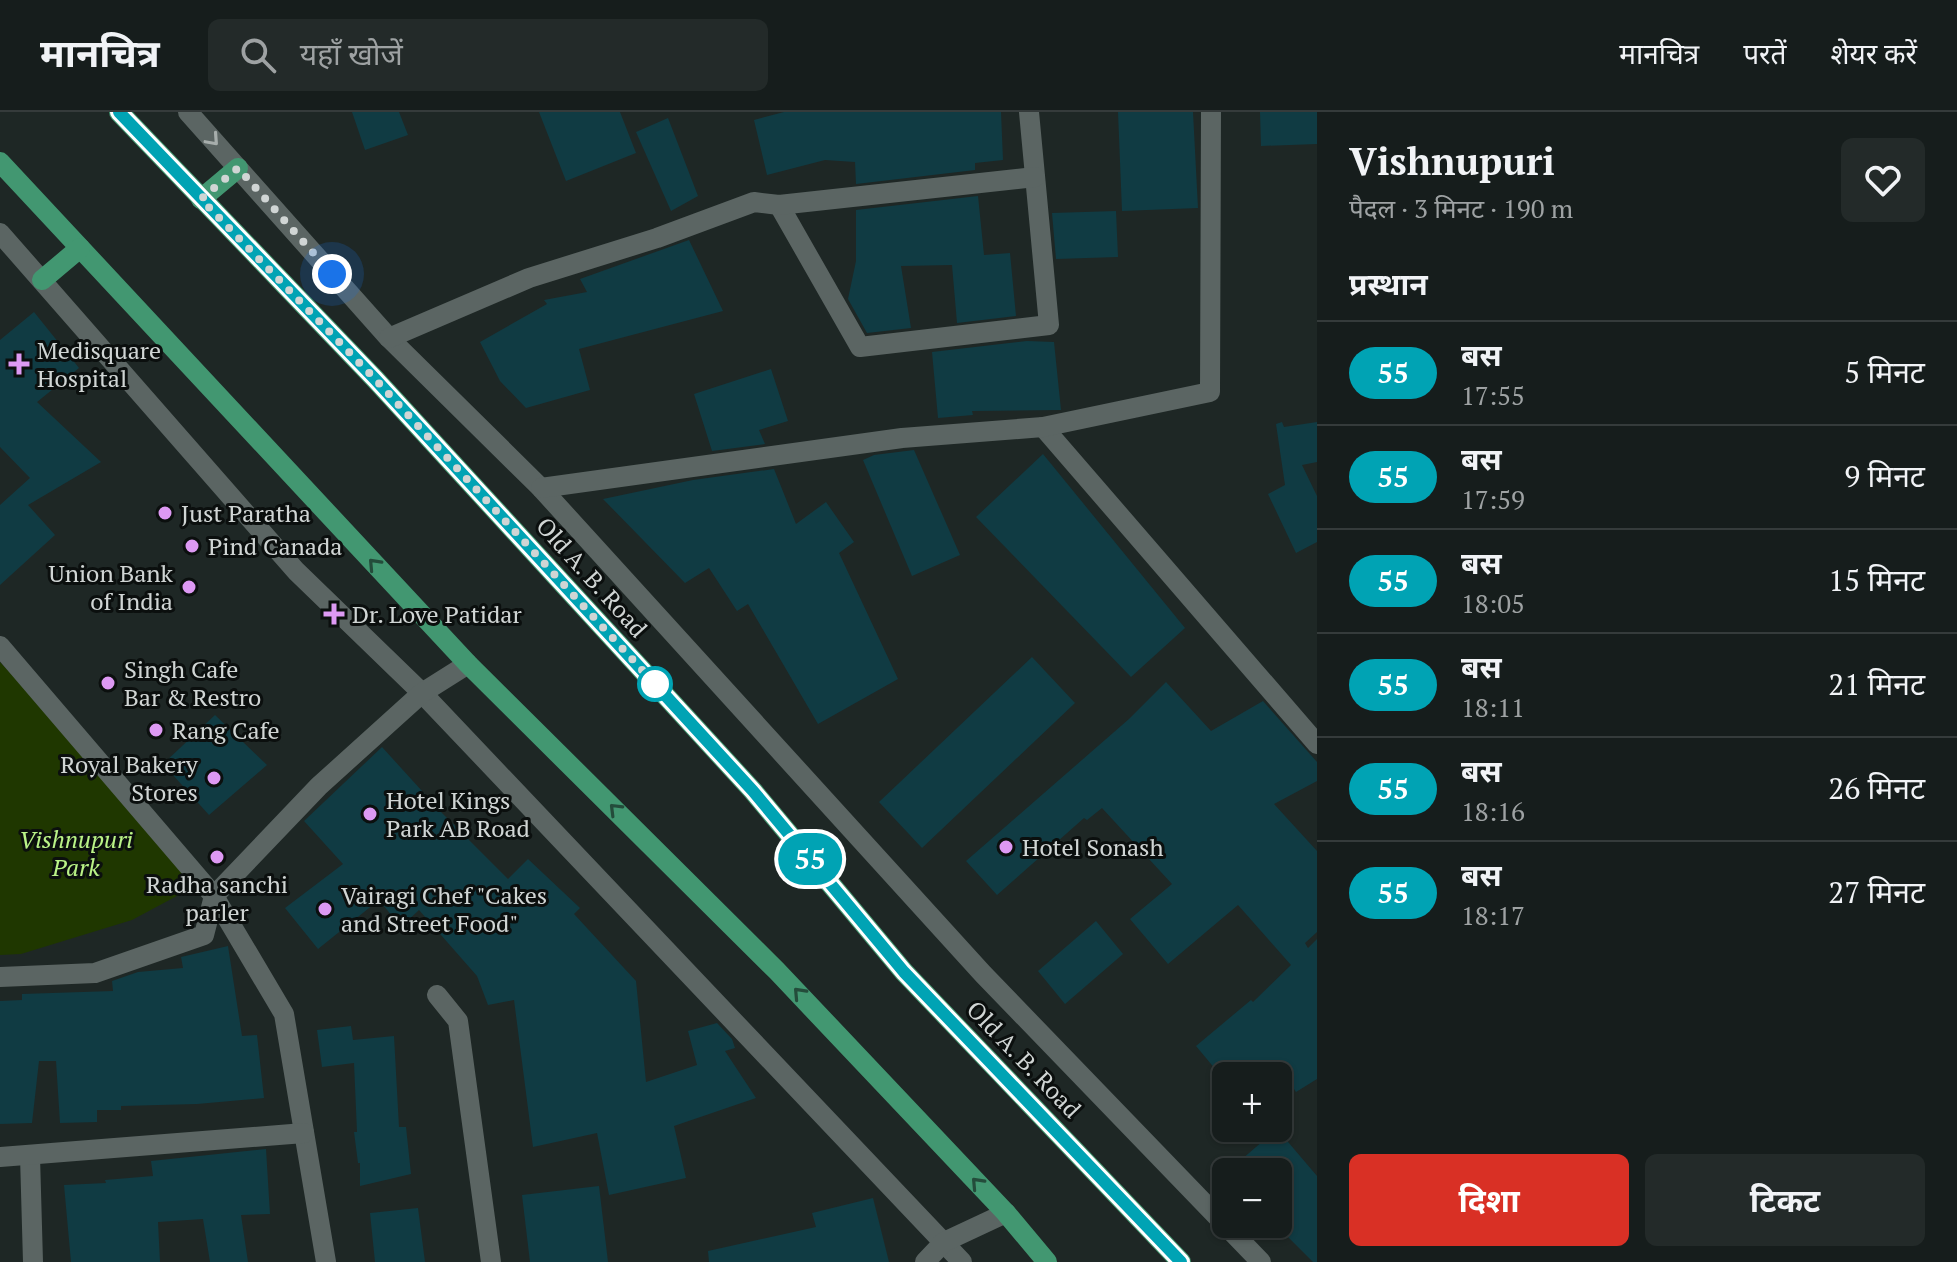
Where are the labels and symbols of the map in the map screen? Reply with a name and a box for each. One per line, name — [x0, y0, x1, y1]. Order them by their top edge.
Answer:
one-way arrow — [203, 131, 217, 146]
your location — [312, 254, 352, 294]
place label: Medisquare Hospital — [37, 334, 161, 394]
marker: Medisquare Hospital — [8, 353, 30, 375]
place label: Just Paratha — [181, 497, 311, 529]
marker: Just Paratha — [156, 504, 174, 522]
street label: Old A. B. Road — [529, 510, 655, 644]
place label: Pind Canada — [208, 530, 342, 562]
marker: Pind Canada — [183, 537, 201, 555]
place label: Union Bank of India — [49, 557, 174, 617]
one-way arrow — [370, 558, 384, 573]
marker: Union Bank of India — [180, 578, 198, 596]
place label: Dr. Love Patidar — [352, 598, 522, 630]
marker: Dr. Love Patidar — [323, 603, 345, 625]
place label: Singh Cafe Bar & Restro — [124, 653, 261, 713]
unlabelled marker — [638, 667, 672, 701]
marker: Singh Cafe Bar & Restro — [99, 674, 117, 692]
place label: Rang Cafe — [172, 714, 280, 746]
marker: Rang Cafe — [147, 721, 165, 739]
place label: Royal Bakery Stores — [60, 748, 199, 808]
marker: Royal Bakery Stores — [205, 769, 223, 787]
place label: Hotel Kings Park AB Road — [386, 784, 530, 844]
one-way arrow — [610, 804, 624, 819]
marker: Hotel Kings Park AB Road — [361, 805, 379, 823]
park label: Vishnupuri Park — [19, 823, 133, 883]
place label: Hotel Sonash — [1022, 831, 1164, 863]
line badge: 55 — [774, 833, 846, 885]
marker: Hotel Sonash — [997, 838, 1015, 856]
marker: Radha sanchi parler — [208, 848, 226, 866]
place label: Radha sanchi parler — [146, 868, 288, 928]
place label: Vairagi Chef "Cakes and Street Food" — [341, 879, 547, 939]
marker: Vairagi Chef "Cakes and Street Food" — [316, 900, 334, 918]
one-way arrow — [793, 988, 808, 1002]
street label: Old A. B. Road — [960, 993, 1088, 1125]
one-way arrow — [972, 1177, 986, 1192]

